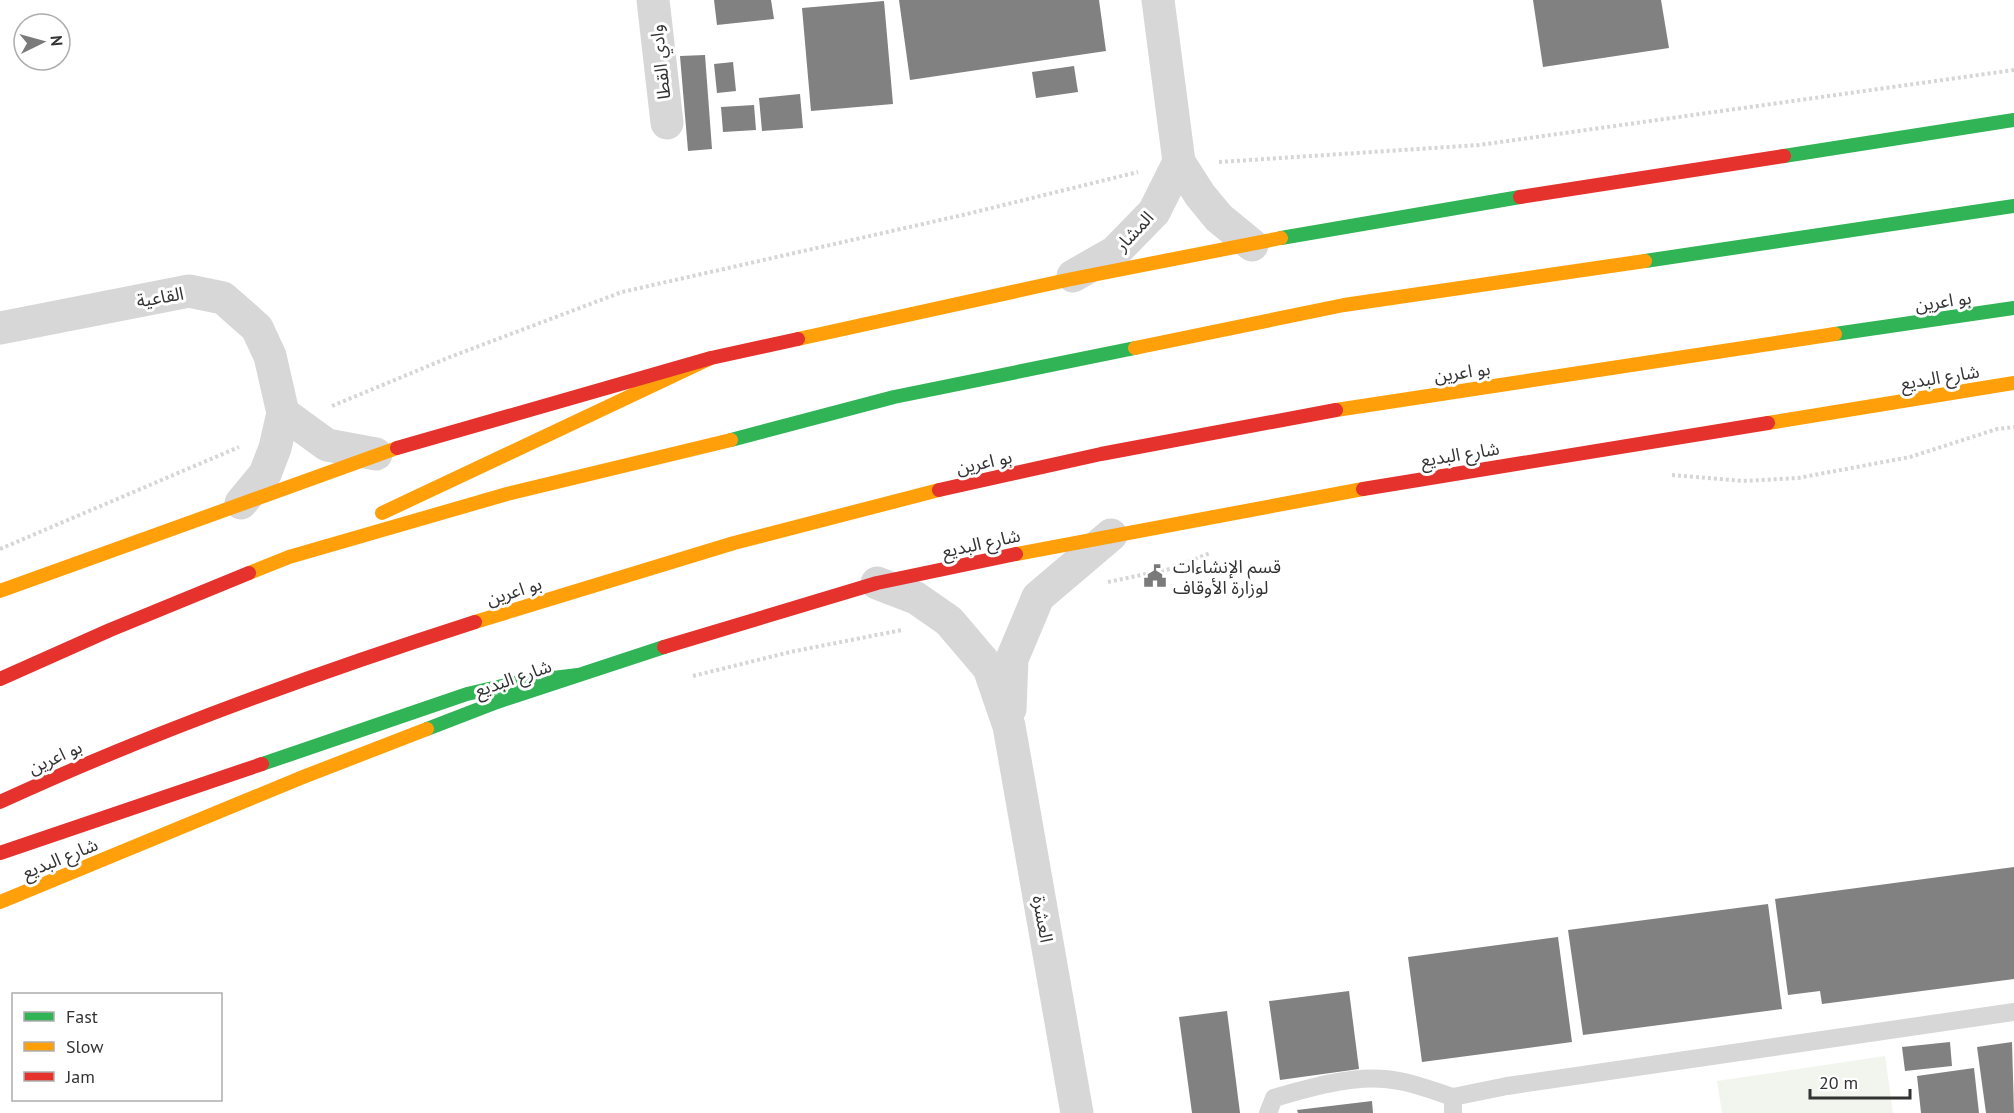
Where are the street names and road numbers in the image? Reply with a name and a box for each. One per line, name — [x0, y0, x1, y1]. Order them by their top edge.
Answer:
street label: وادي القطا — [645, 23, 678, 101]
street label: المشار — [1109, 206, 1158, 257]
street label: القاعية — [135, 282, 185, 312]
street label: بو اعرين — [1913, 286, 1973, 316]
street label: بو اعرين — [1432, 357, 1492, 387]
street label: شارع البديع — [1899, 359, 1982, 398]
street label: شارع البديع — [1419, 436, 1502, 475]
street label: بو اعرين — [954, 445, 1014, 479]
street label: شارع البديع — [940, 523, 1023, 565]
street label: بو اعرين — [484, 572, 544, 610]
street label: شارع البديع — [472, 654, 555, 705]
street label: بو اعرين — [24, 735, 86, 779]
street label: شارع البديع — [19, 832, 102, 886]
street label: العشرة — [1028, 894, 1058, 944]

